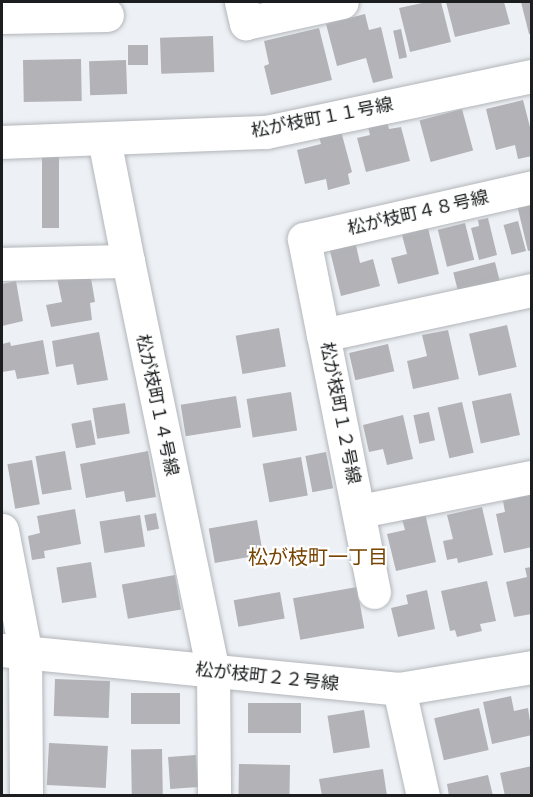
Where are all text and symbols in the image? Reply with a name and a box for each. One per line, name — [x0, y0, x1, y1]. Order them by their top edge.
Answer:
street label: 松が枝町１１号線 — [249, 94, 395, 142]
street label: 松が枝町４８号線 — [345, 186, 491, 240]
street label: 松が枝町１４号線 — [131, 332, 183, 478]
street label: 松が枝町１２号線 — [316, 340, 364, 486]
district label: 松が枝町一丁目 — [248, 544, 388, 568]
street label: 松が枝町２２号線 — [194, 659, 340, 695]

